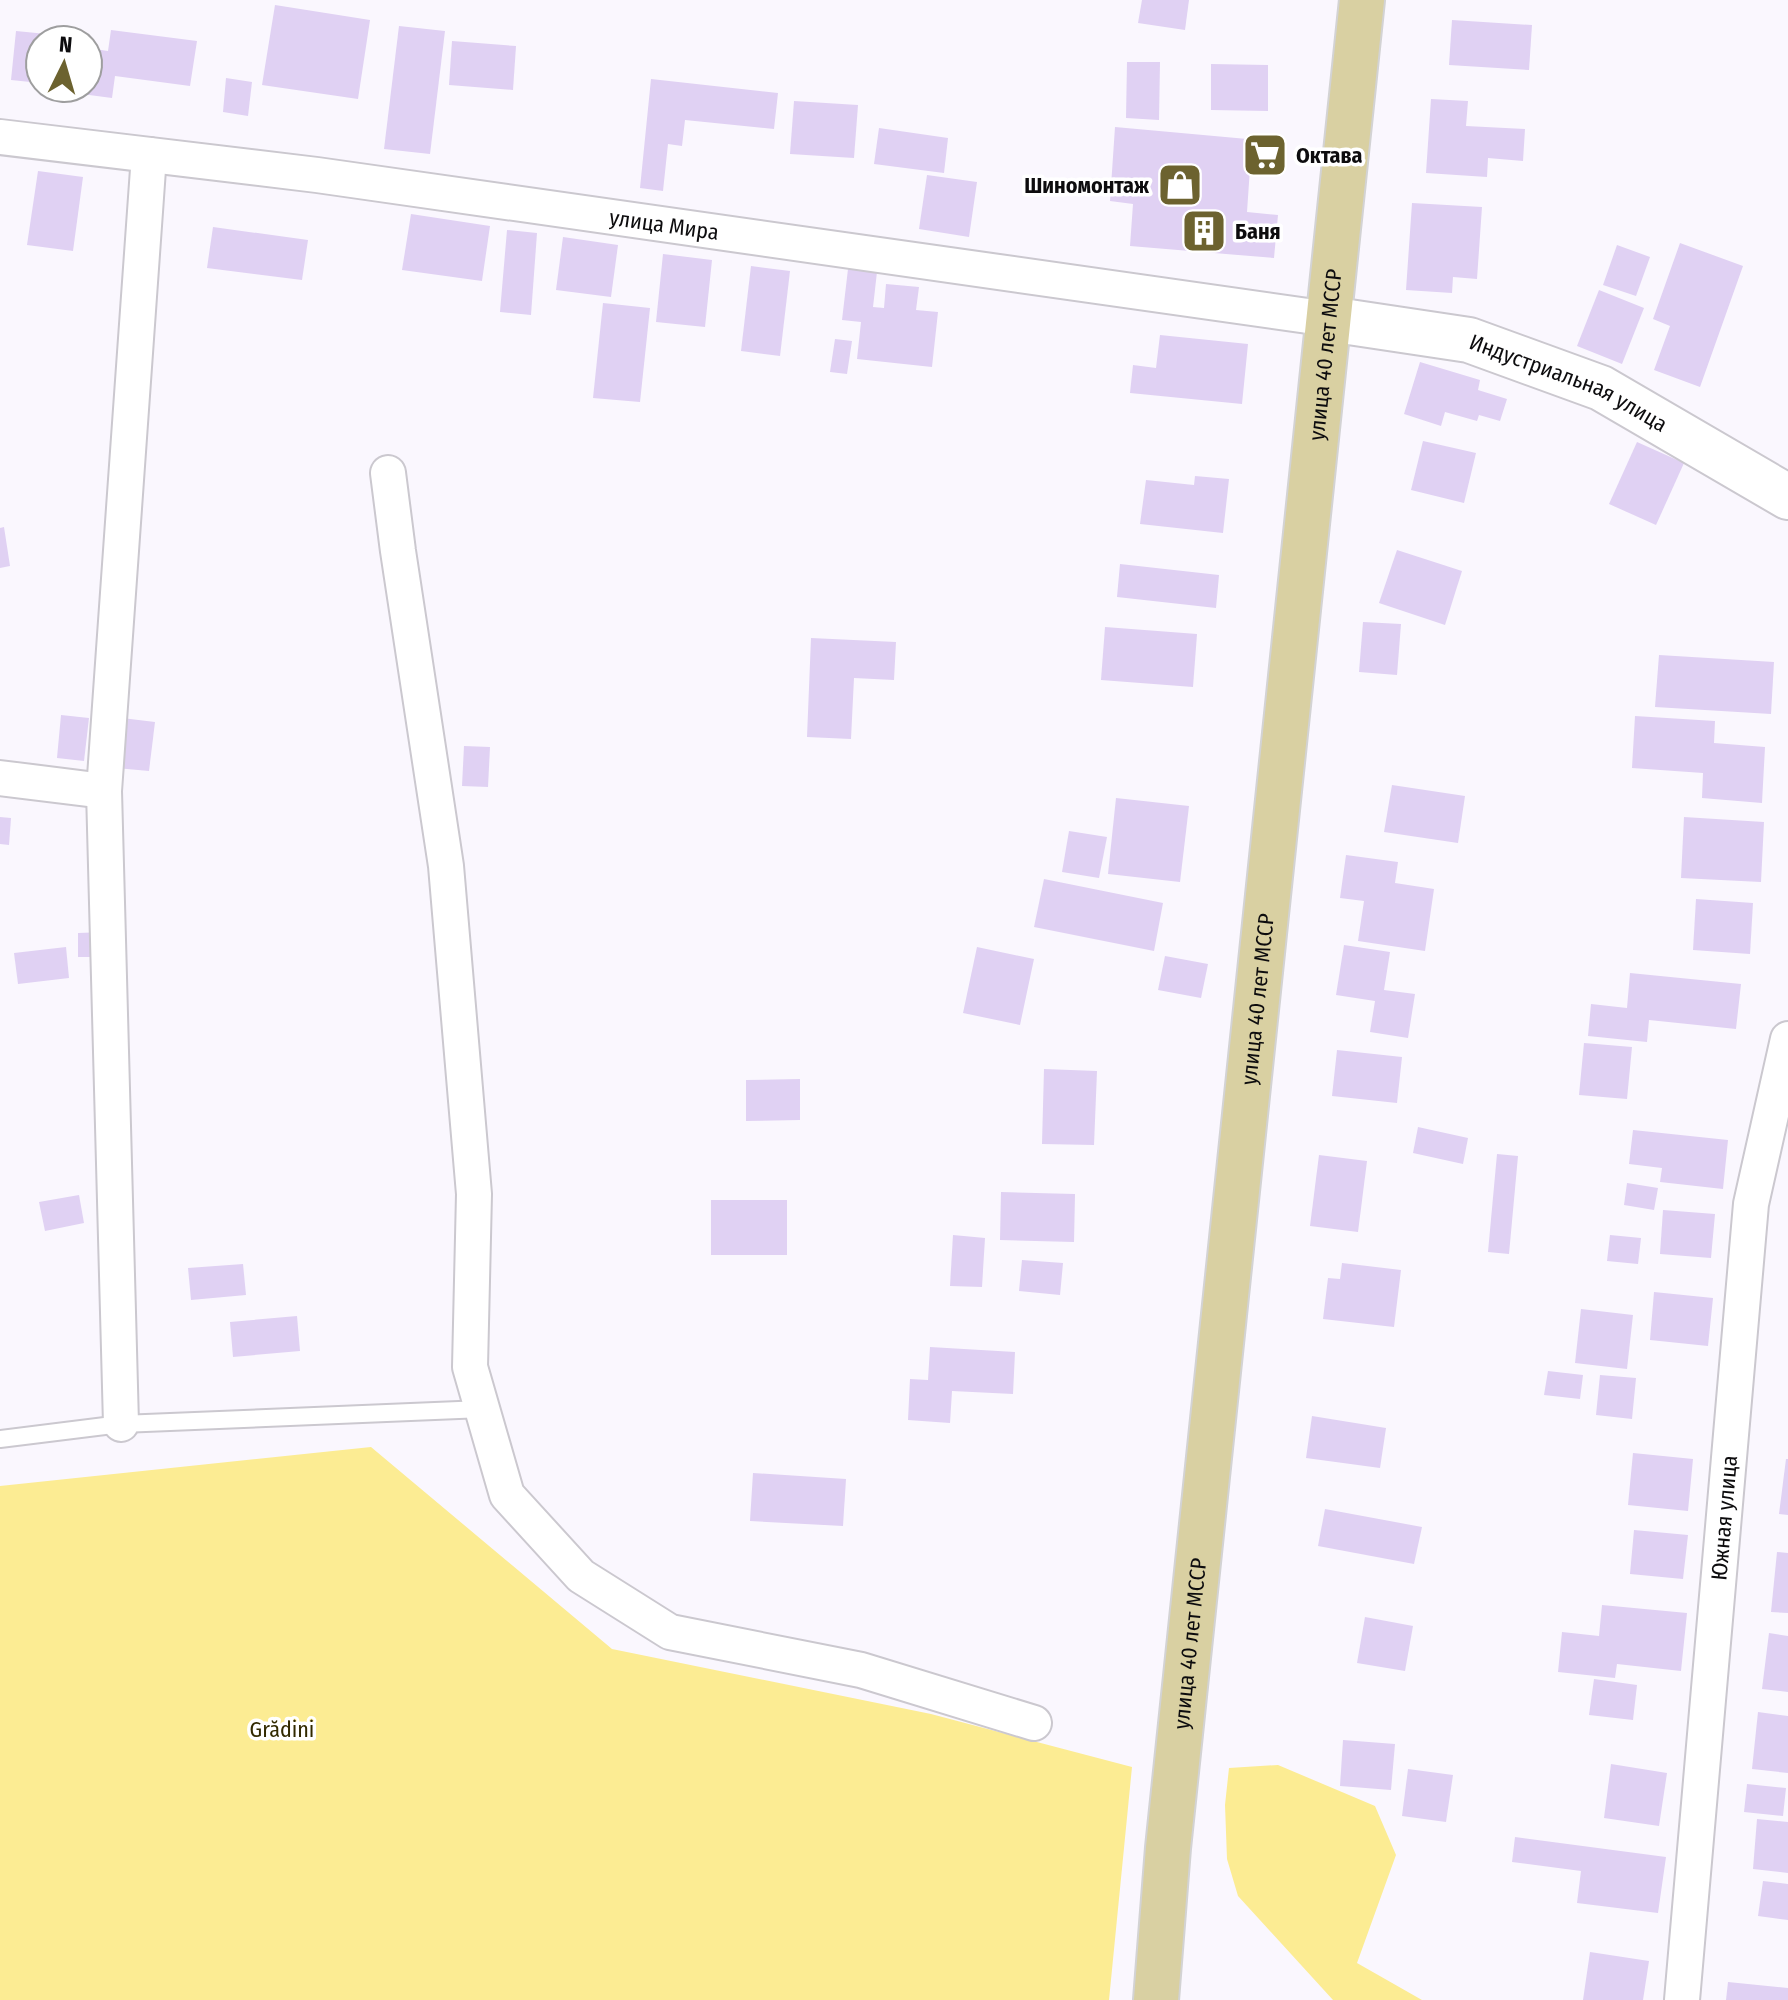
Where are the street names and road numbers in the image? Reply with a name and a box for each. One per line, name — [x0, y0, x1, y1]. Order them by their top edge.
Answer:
street label: улица Мира — [608, 204, 721, 246]
street label: улица 40 лет МССР — [1303, 268, 1348, 442]
street label: Индустриальная улица — [1466, 328, 1672, 438]
street label: улица 40 лет МССР — [1235, 912, 1280, 1086]
street label: Южная улица — [1705, 1454, 1743, 1582]
street label: улица 40 лет МССР — [1168, 1557, 1212, 1731]

